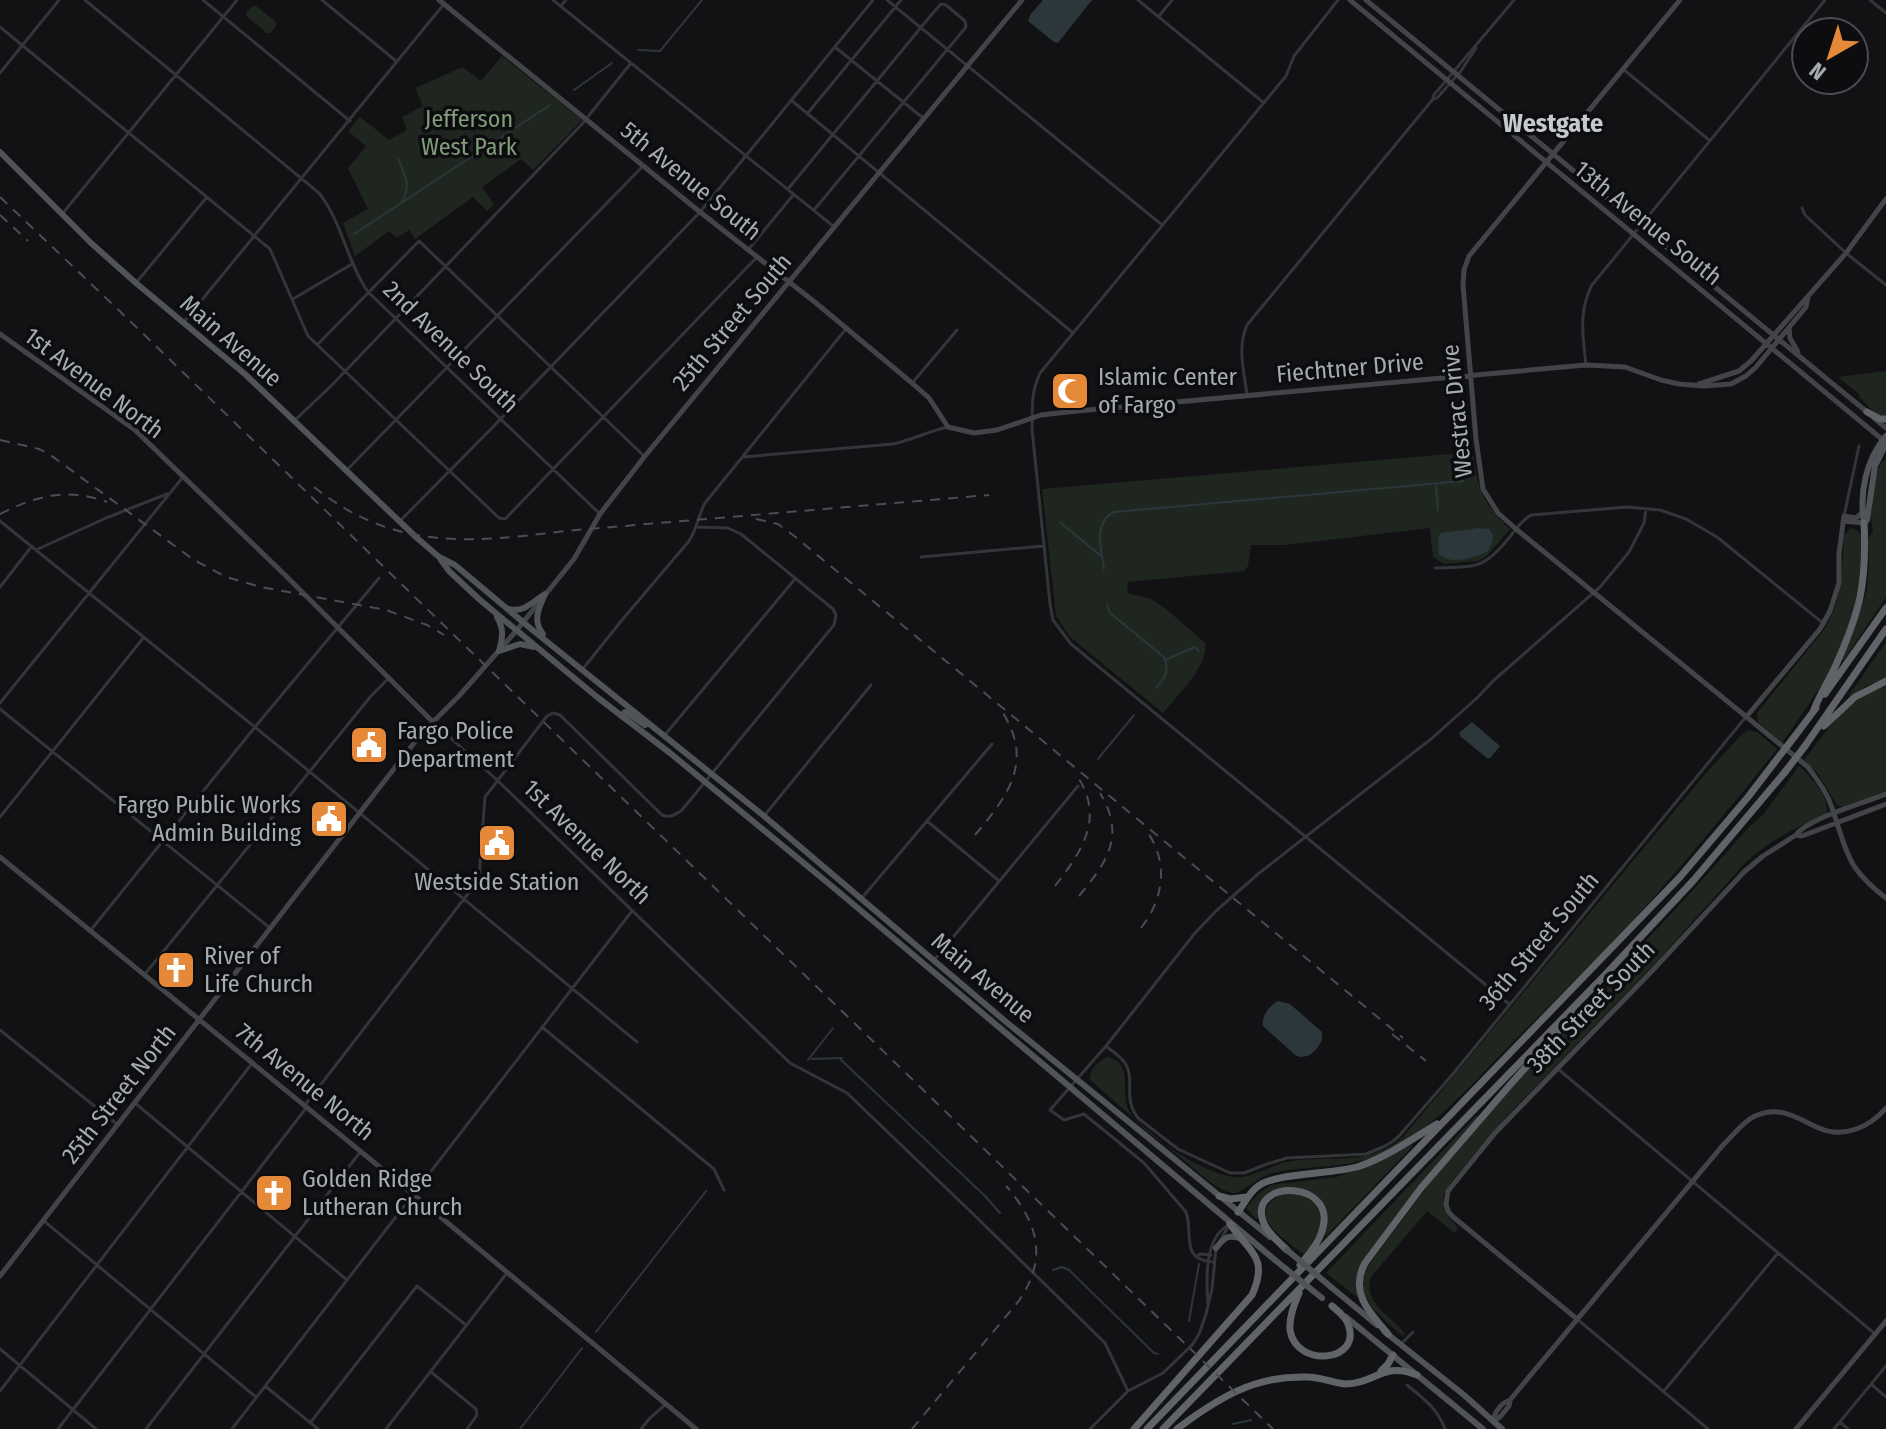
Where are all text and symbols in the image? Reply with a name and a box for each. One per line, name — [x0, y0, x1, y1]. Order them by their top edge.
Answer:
north arrow — [1790, 16, 1870, 96]
text: N — [1804, 57, 1831, 86]
park label: Jefferson West Park — [421, 105, 518, 161]
district label: Westgate — [1503, 108, 1603, 139]
street label: 5th Avenue South — [615, 116, 767, 246]
street label: 13th Avenue South — [1569, 155, 1727, 291]
street label: 25th Street South — [667, 248, 797, 396]
street label: 2nd Avenue South — [378, 275, 524, 419]
street label: Main Avenue — [175, 289, 287, 393]
street label: 1st Avenue North — [19, 322, 169, 444]
street label: Westrac Drive — [1436, 343, 1478, 479]
street label: Fiechtner Drive — [1275, 348, 1425, 388]
place label: Islamic Center of Fargo — [1098, 363, 1237, 419]
mosque icon: Islamic Center of Fargo — [1049, 370, 1091, 412]
place label: Fargo Police Department — [397, 717, 514, 773]
public building icon: Fargo Police Department — [348, 724, 390, 766]
street label: 1st Avenue North — [517, 774, 657, 910]
place label: Fargo Public Works Admin Building — [117, 791, 302, 847]
public building icon: Fargo Public Works Admin Building — [308, 798, 350, 840]
public building icon: Westside Station — [476, 822, 518, 864]
street label: 36th Street South — [1473, 866, 1605, 1016]
place label: Westside Station — [415, 868, 579, 896]
street label: Main Avenue — [926, 927, 1040, 1029]
street label: 38th Street South — [1521, 936, 1661, 1078]
place label: River of Life Church — [204, 942, 313, 998]
church icon: River of Life Church — [155, 949, 197, 991]
street label: 7th Avenue North — [230, 1018, 380, 1146]
street label: 25th Street North — [56, 1019, 182, 1169]
place label: Golden Ridge Lutheran Church — [302, 1165, 463, 1221]
church icon: Golden Ridge Lutheran Church — [253, 1172, 295, 1214]

